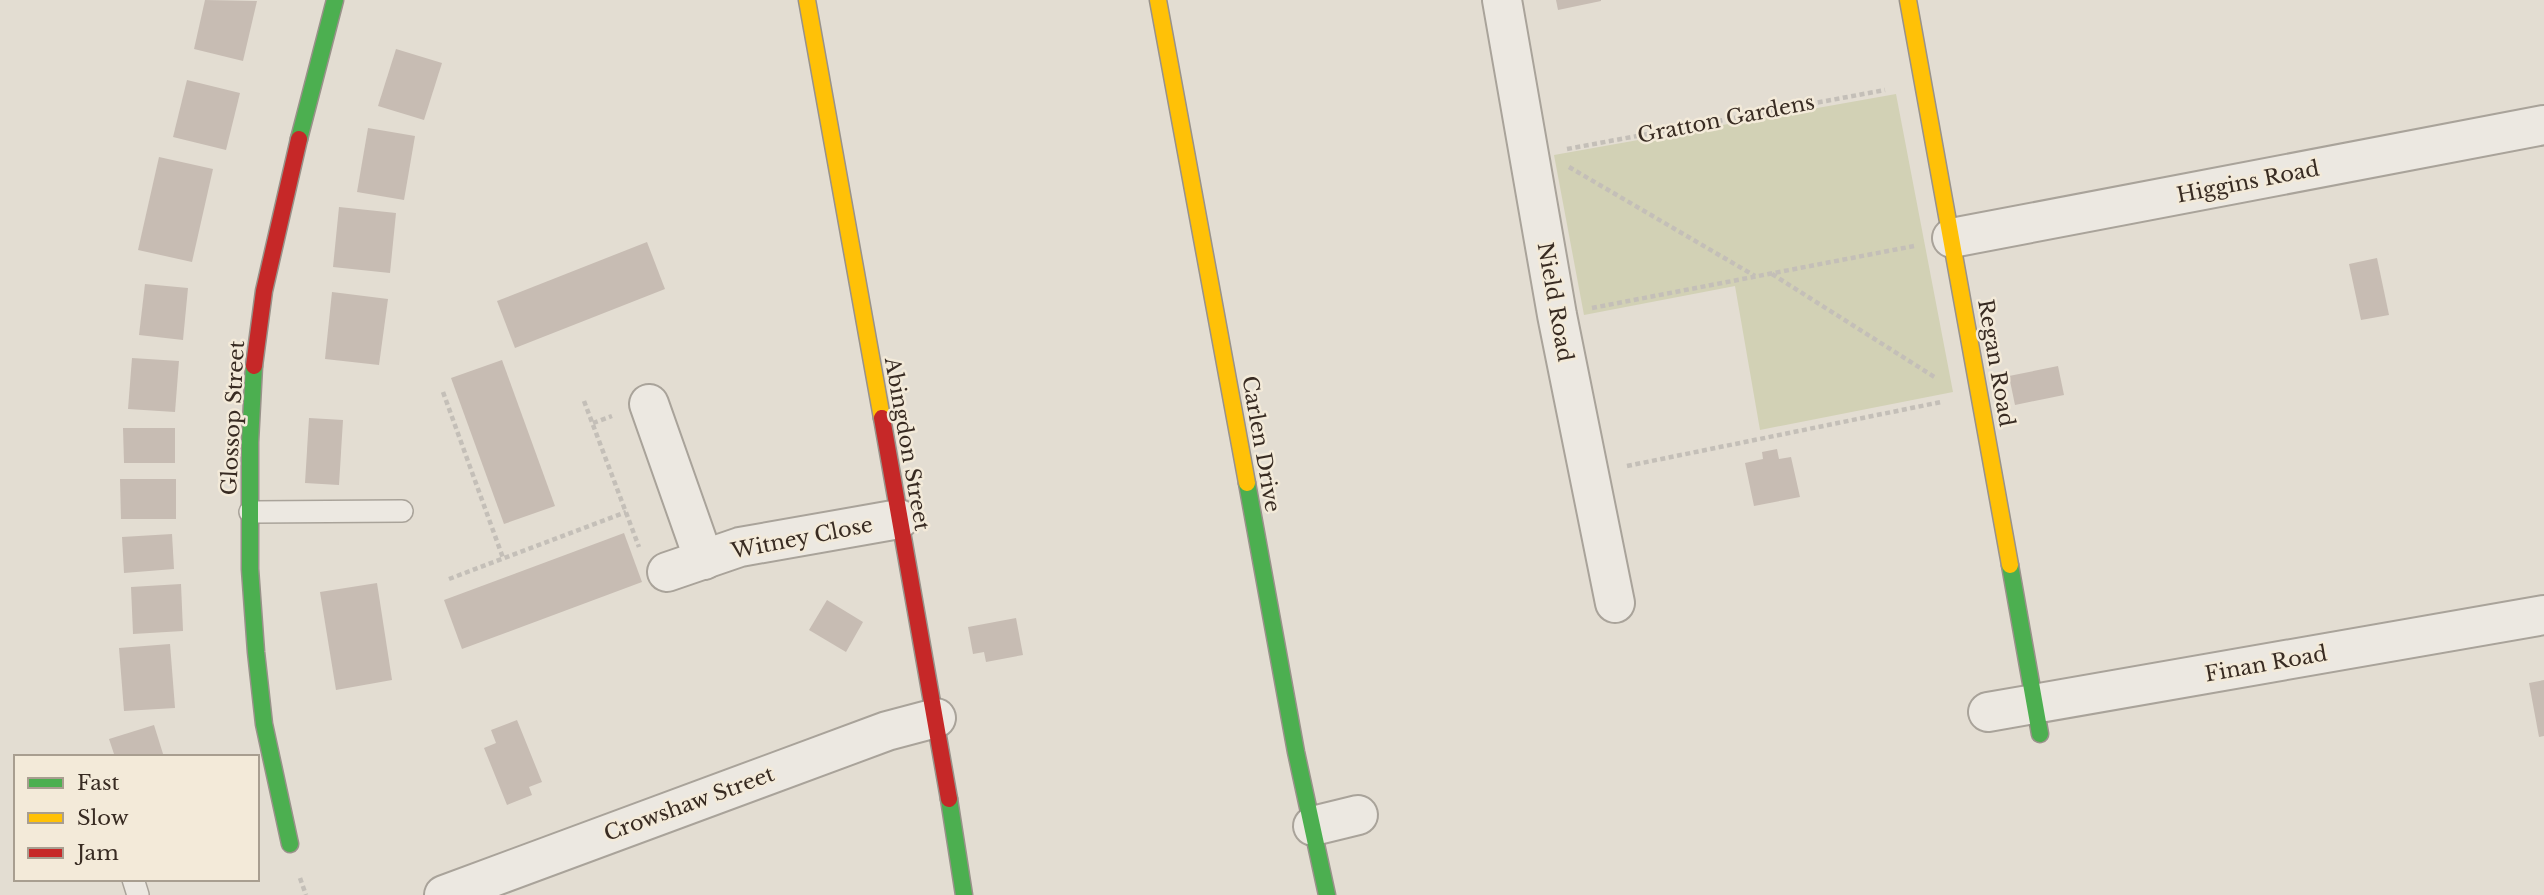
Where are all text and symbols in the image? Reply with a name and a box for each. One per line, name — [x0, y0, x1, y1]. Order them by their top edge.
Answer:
street label: Gratton Gardens — [1635, 89, 1817, 149]
street label: Higgins Road — [2174, 155, 2322, 209]
street label: Nield Road — [1532, 240, 1578, 364]
street label: Regan Road — [1972, 297, 2020, 429]
street label: Glossop Street — [216, 340, 250, 496]
street label: Abingdon Street — [879, 354, 935, 533]
street label: Carlen Drive — [1236, 374, 1286, 514]
street label: Witney Close — [728, 512, 875, 565]
street label: Finan Road — [2203, 640, 2329, 688]
legend — [14, 755, 259, 881]
street label: Crowshaw Street — [600, 761, 778, 847]
text: Fast — [77, 770, 119, 796]
text: Slow — [77, 805, 129, 831]
text: Jam — [74, 840, 119, 866]

